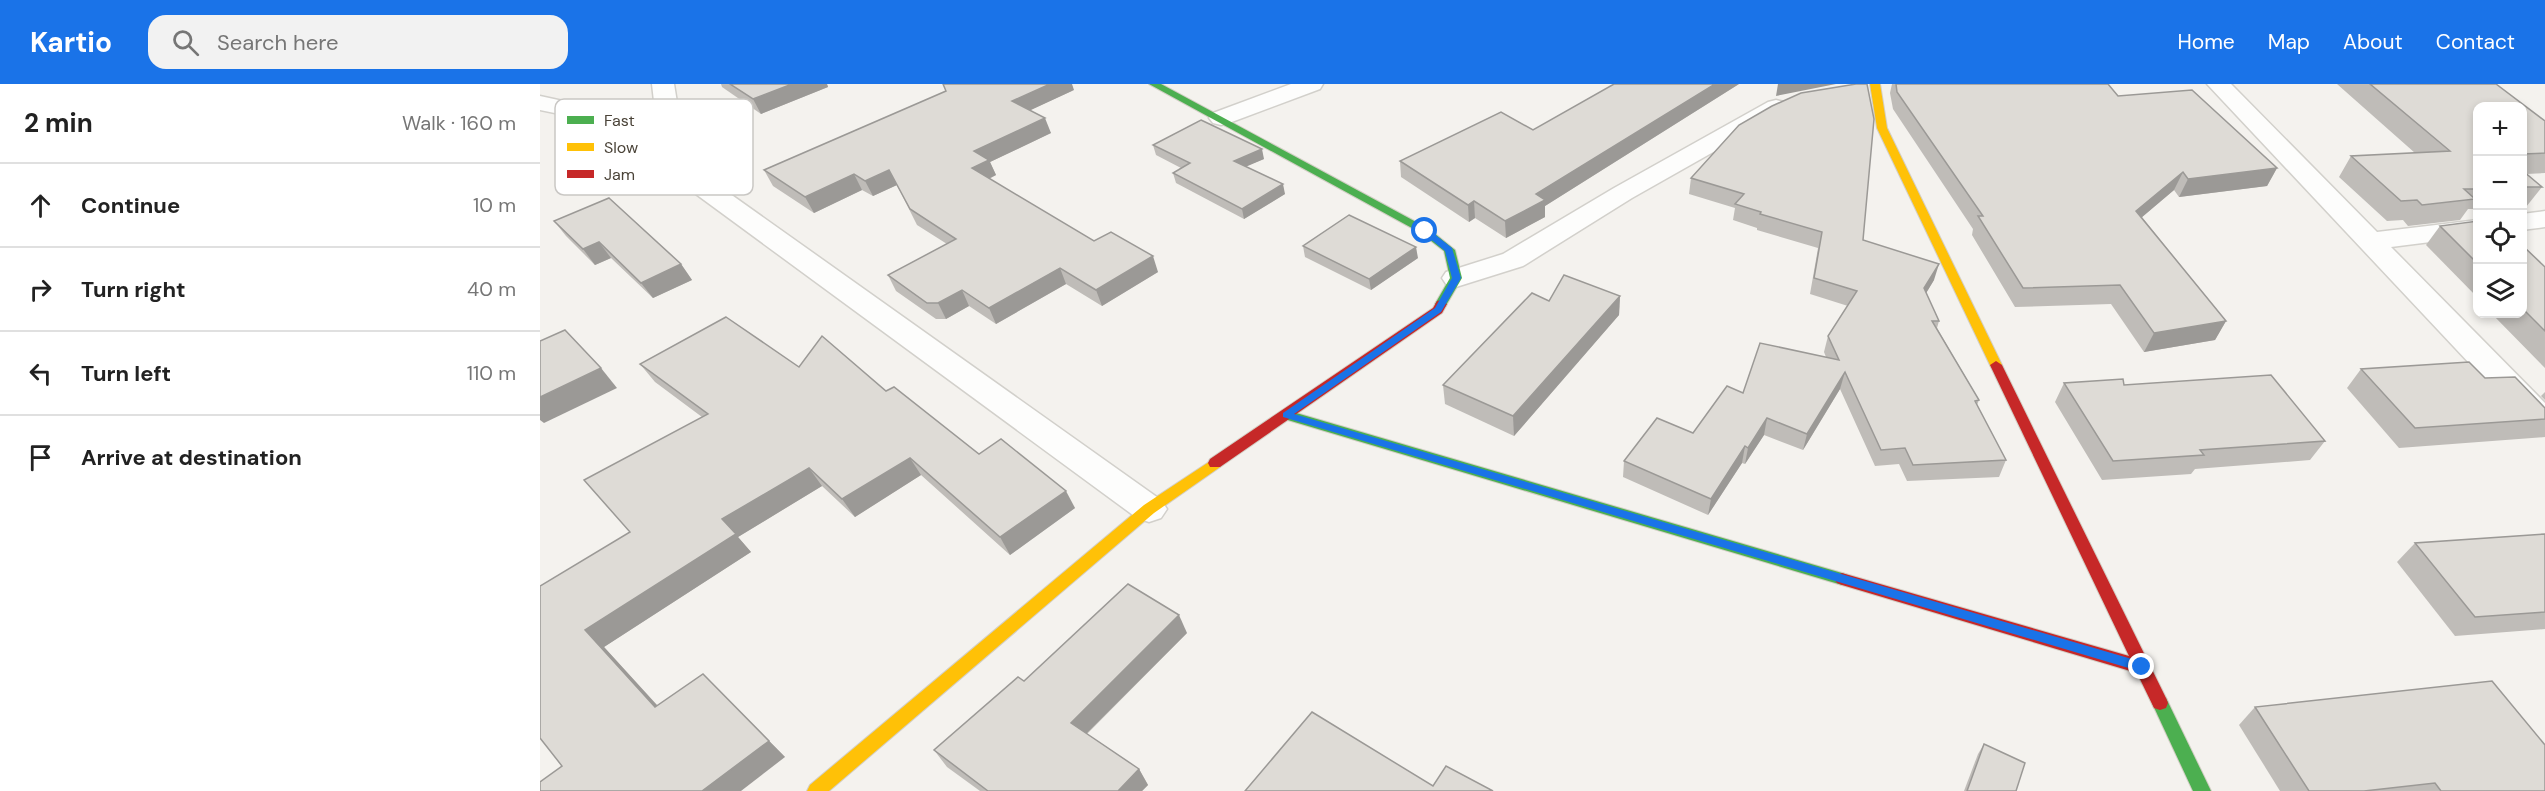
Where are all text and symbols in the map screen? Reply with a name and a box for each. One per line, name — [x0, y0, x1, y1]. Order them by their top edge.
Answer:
search box — [148, 15, 568, 69]
text: Kartio — [30, 24, 112, 61]
icon: search — [169, 26, 202, 59]
text: Search here — [217, 28, 338, 57]
text: Home — [2177, 28, 2235, 56]
text: Map — [2268, 28, 2310, 56]
text: About — [2343, 28, 2403, 56]
text: Contact — [2436, 28, 2515, 56]
legend — [555, 99, 753, 195]
map controls — [2473, 102, 2527, 318]
button: + — [2473, 102, 2527, 156]
text: 2 min — [24, 106, 93, 140]
text: Walk · 160 m — [402, 110, 516, 136]
text: Fast — [604, 110, 635, 131]
text: Slow — [604, 137, 638, 158]
button: − — [2473, 156, 2527, 210]
text: Jam — [604, 164, 635, 185]
icon: ahead — [24, 189, 57, 222]
text: Continue — [81, 191, 180, 220]
text: 10 m — [473, 192, 516, 218]
button: locate — [2473, 210, 2527, 264]
route start — [1411, 217, 1437, 243]
button: layers — [2473, 264, 2527, 318]
icon: right — [24, 273, 57, 306]
text: Turn right — [81, 275, 186, 304]
text: 40 m — [467, 276, 516, 302]
icon: left — [24, 357, 57, 390]
text: Turn left — [81, 359, 171, 388]
text: 110 m — [467, 360, 516, 386]
icon: arrive — [24, 441, 57, 474]
text: Arrive at destination — [81, 443, 302, 472]
route end — [2128, 653, 2154, 679]

